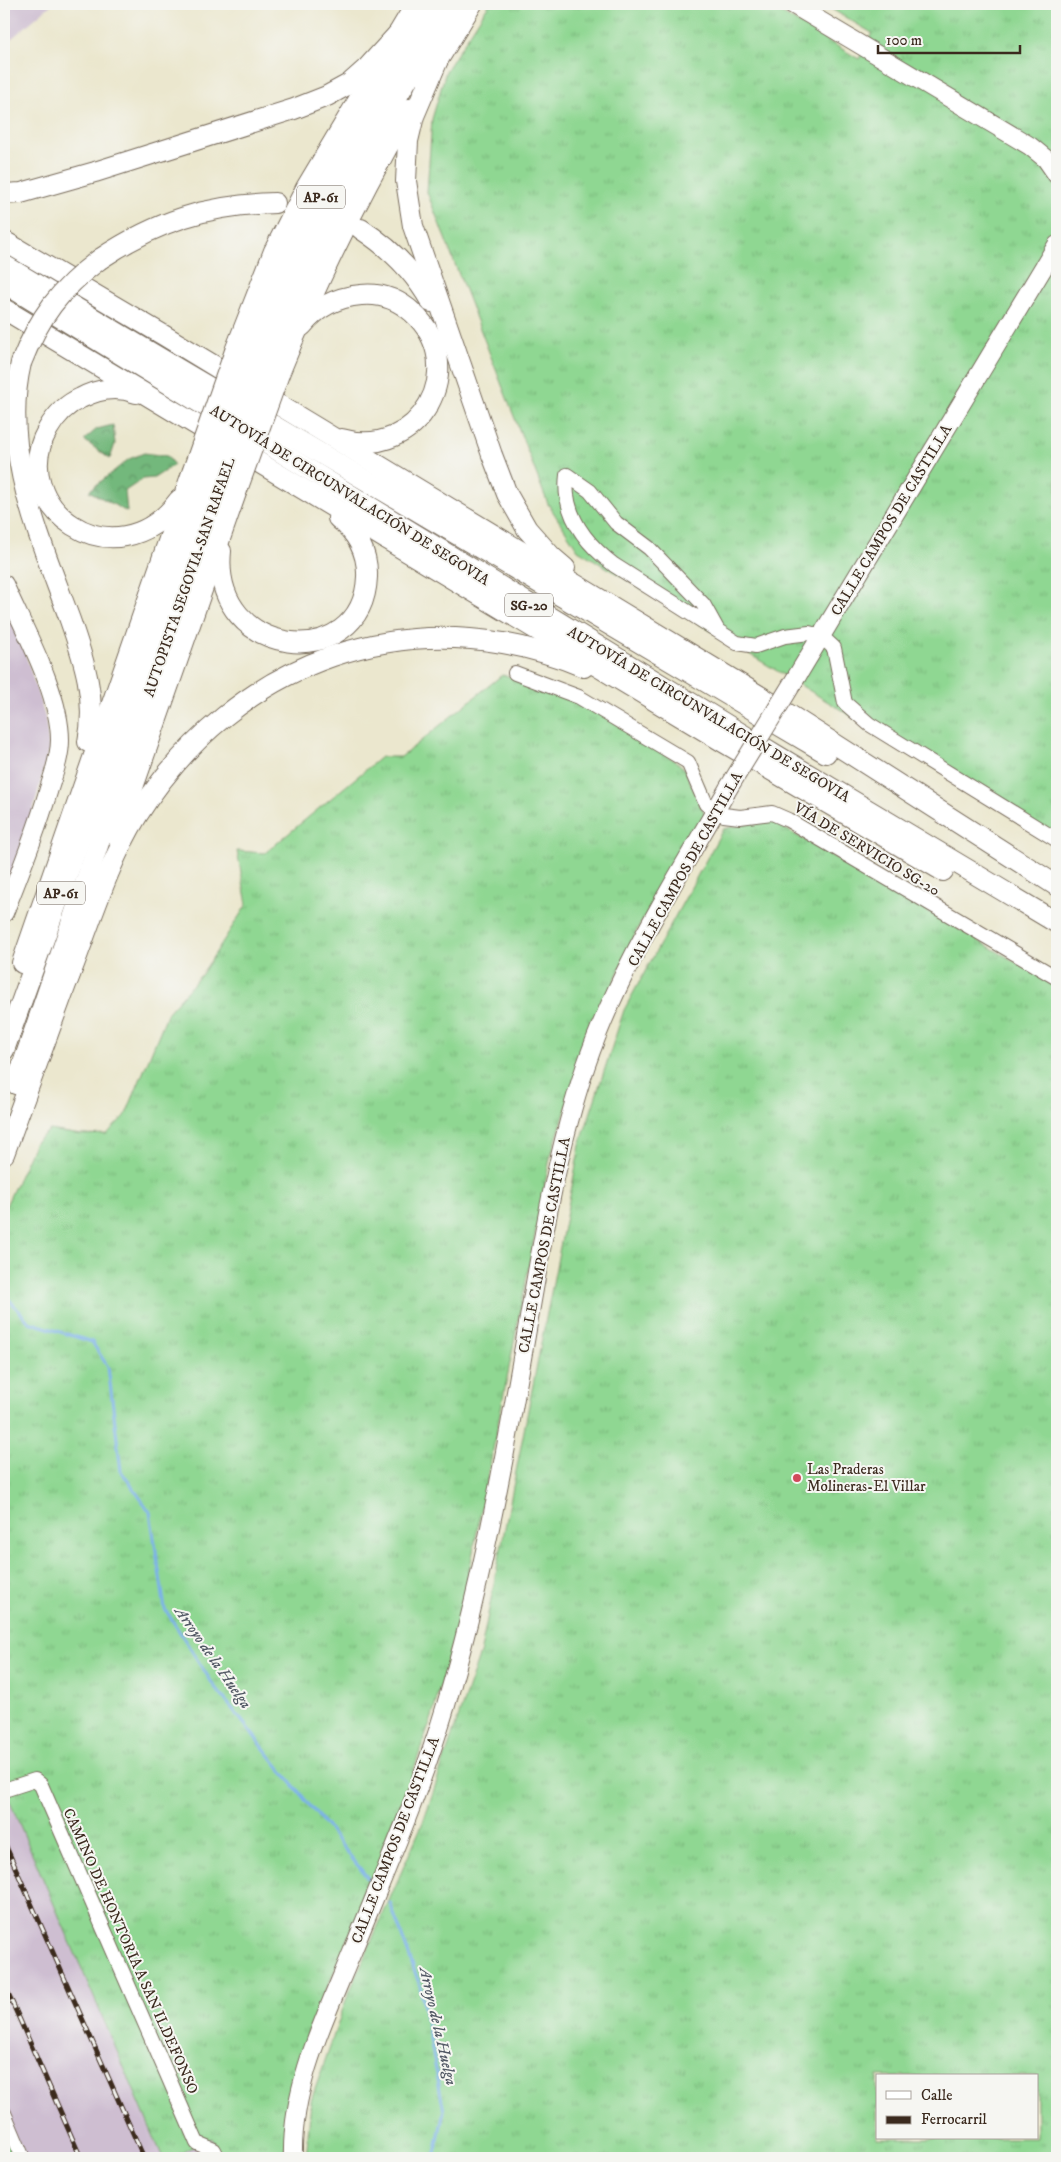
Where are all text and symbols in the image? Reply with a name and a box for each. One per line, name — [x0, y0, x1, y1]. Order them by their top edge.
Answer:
scale bar — [878, 22, 1021, 54]
text: 100 m — [886, 31, 922, 50]
road number: AP-61 — [297, 186, 345, 208]
street label: AUTOVÍA DE CIRCUNVALACIÓN DE SEGOVIA — [206, 400, 494, 590]
street label: CALLE CAMPOS DE CASTILLA — [827, 421, 956, 619]
street label: AUTOPISTA SEGOVIA-SAN RAFAEL — [139, 455, 240, 699]
road number: SG-20 — [505, 594, 553, 616]
street label: AUTOVÍA DE CIRCUNVALACIÓN DE SEGOVIA — [564, 621, 854, 807]
street label: CALLE CAMPOS DE CASTILLA — [624, 768, 747, 970]
street label: VÍA DE SERVICIO SG-20 — [790, 797, 944, 901]
road number: AP-61 — [37, 881, 85, 904]
street label: CALLE CAMPOS DE CASTILLA — [514, 1135, 575, 1355]
place label: Las Praderas Molineras-El Villar — [807, 1460, 926, 1496]
marker: Las Praderas Molineras-El Villar — [791, 1472, 803, 1484]
water label: Arroyo de la Huelga — [169, 1601, 256, 1713]
street label: CALLE CAMPOS DE CASTILLA — [347, 1734, 444, 1946]
street label: CAMINO DE HONTORIA A SAN ILDEFONSO — [59, 1805, 202, 2097]
water label: Arroyo de la Huelga — [414, 1963, 461, 2087]
legend — [876, 2074, 1038, 2140]
text: Calle — [921, 2086, 953, 2105]
text: Ferrocarril — [921, 2110, 987, 2129]

